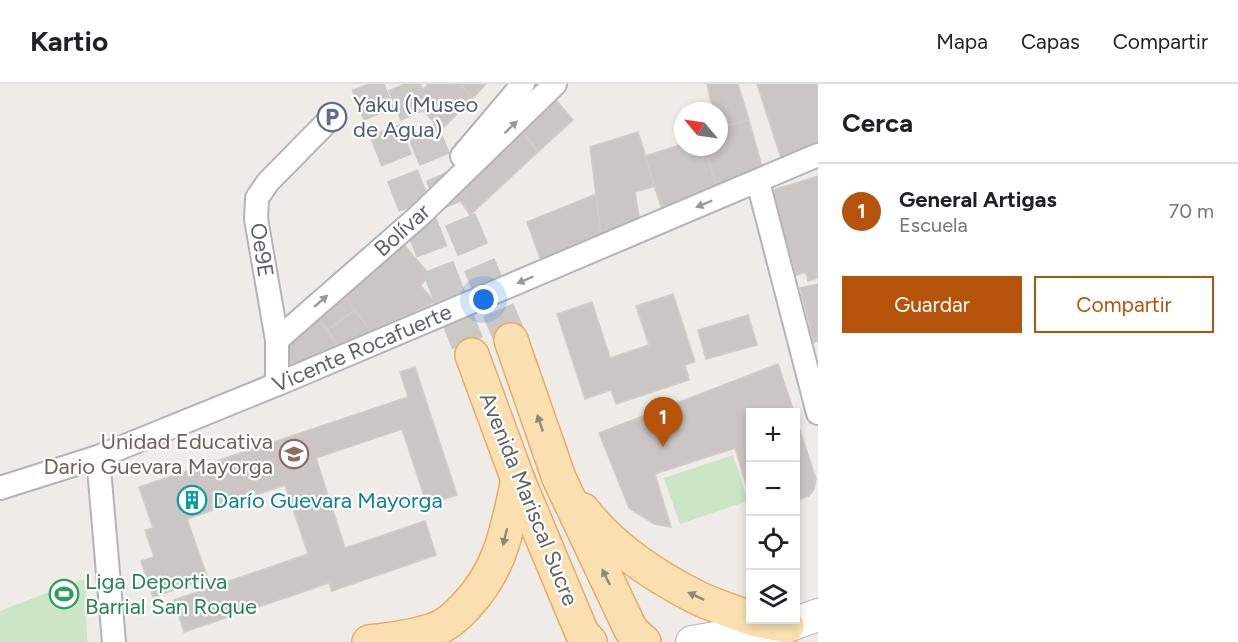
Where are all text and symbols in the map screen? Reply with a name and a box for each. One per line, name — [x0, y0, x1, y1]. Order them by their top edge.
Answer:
text: Kartio — [30, 24, 108, 58]
text: Mapa — [936, 29, 988, 54]
text: Capas — [1021, 29, 1080, 54]
text: Compartir — [1113, 29, 1208, 54]
place label: Yaku (Museo de Agua) — [353, 91, 478, 143]
parking icon: Yaku (Museo de Agua) — [316, 101, 348, 133]
north arrow — [674, 102, 728, 156]
text: Cerca — [842, 107, 913, 139]
one-way arrow — [503, 120, 517, 134]
text: General Artigas — [899, 186, 1057, 213]
street label: Bolívar — [368, 198, 436, 262]
one-way arrow — [695, 199, 713, 209]
text: 1 — [857, 199, 866, 223]
text: 70 m — [1168, 199, 1214, 223]
text: Escuela — [899, 213, 968, 237]
street label: Oe9E — [244, 221, 280, 279]
one-way arrow — [515, 275, 533, 285]
button: Guardar — [842, 276, 1022, 333]
button: Compartir — [1034, 276, 1214, 333]
your location — [469, 285, 498, 314]
one-way arrow — [313, 295, 328, 308]
street label: Vicente Rocafuerte — [268, 298, 456, 398]
street label: Avenida Mariscal Sucre — [474, 388, 584, 610]
pin: 1 — [644, 398, 682, 447]
map controls — [746, 408, 800, 624]
button: + — [746, 408, 800, 462]
one-way arrow — [534, 414, 544, 432]
place label: Unidad Educativa Dario Guevara Mayorga — [43, 428, 273, 480]
school or university icon: Unidad Educativa Dario Guevara Mayorga — [278, 438, 310, 470]
button: − — [746, 462, 800, 516]
building icon: Darío Guevara Mayorga — [176, 484, 208, 516]
place label: Darío Guevara Mayorga — [213, 487, 443, 514]
button: locate — [746, 516, 800, 570]
one-way arrow — [499, 528, 509, 546]
place label: Liga Deportiva Barrial San Roque — [85, 568, 257, 620]
one-way arrow — [601, 568, 610, 585]
button: layers — [746, 570, 800, 624]
sports icon: Liga Deportiva Barrial San Roque — [48, 578, 80, 610]
one-way arrow — [688, 592, 705, 601]

